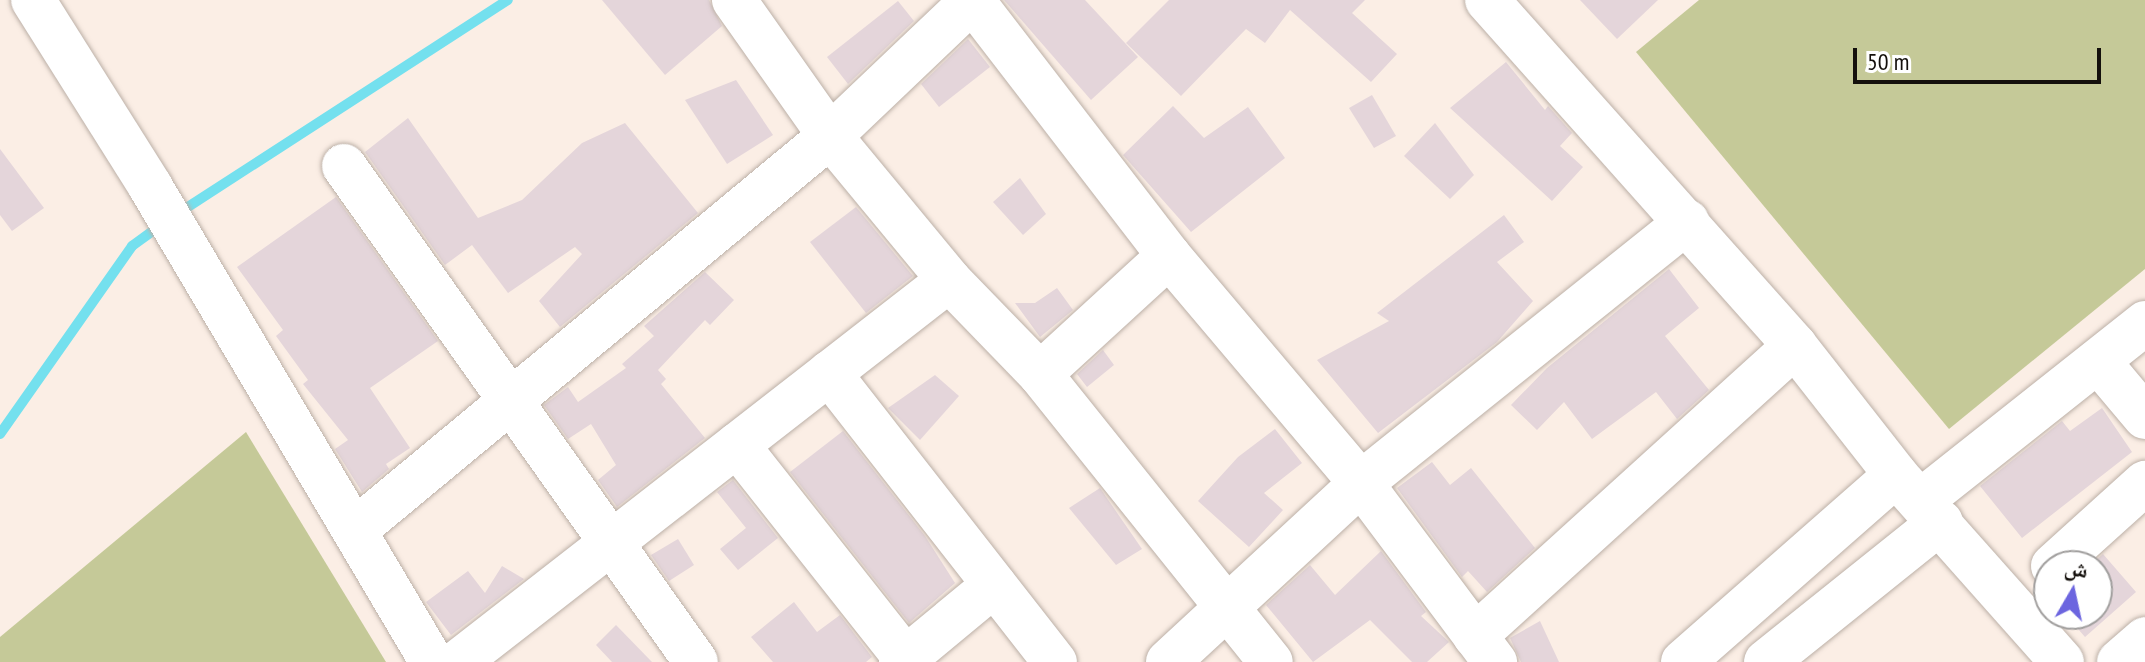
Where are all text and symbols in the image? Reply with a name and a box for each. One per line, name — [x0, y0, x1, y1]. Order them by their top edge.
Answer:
scale bar — [1857, 32, 2105, 82]
text: 50 m — [1867, 46, 1909, 77]
north arrow — [2033, 550, 2113, 630]
text: ش — [2063, 553, 2090, 584]

